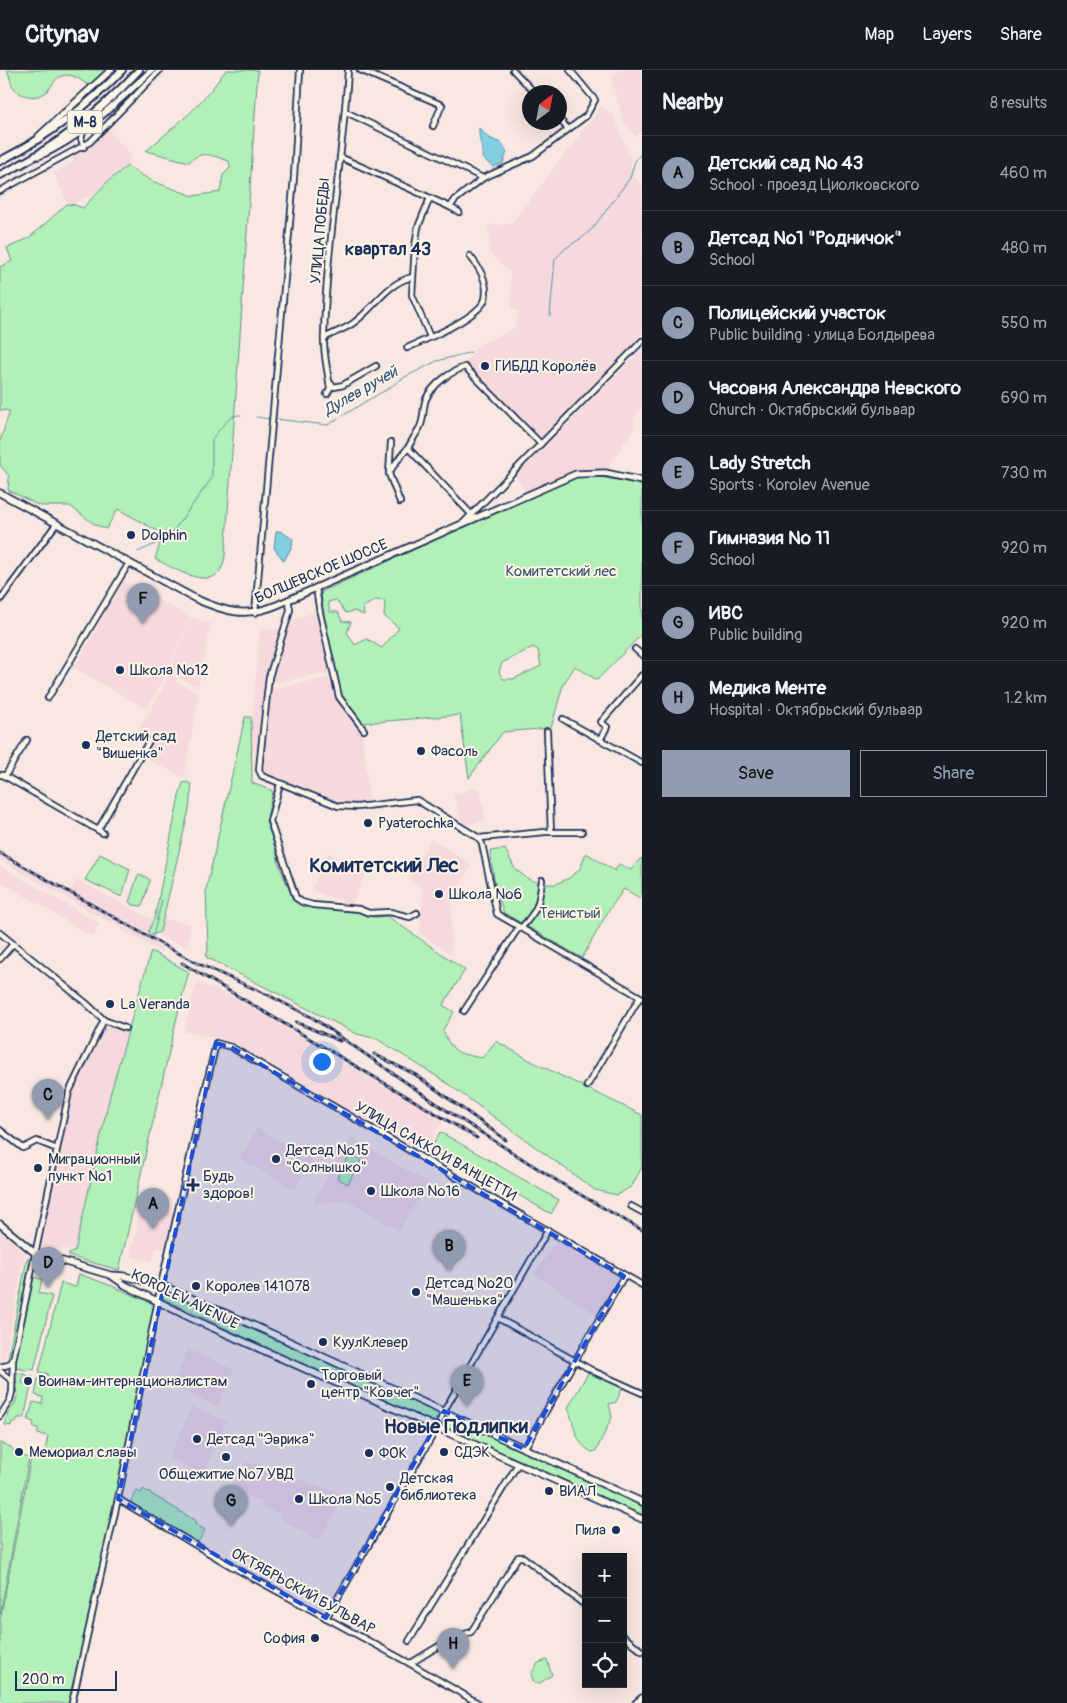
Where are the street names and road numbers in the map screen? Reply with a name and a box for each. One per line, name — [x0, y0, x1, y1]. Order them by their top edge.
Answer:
road number: М-8 — [68, 111, 102, 134]
street label: УЛИЦА ПОБЕДЫ — [306, 177, 335, 285]
street label: БОЛШЕВСКОЕ ШОССЕ — [252, 535, 391, 608]
street label: УЛИЦА САККО И ВАНЦЕТТИ — [351, 1097, 520, 1206]
street label: KOROLEV AVENUE — [128, 1265, 242, 1334]
street label: ОКТЯБРЬСКИЙ БУЛЬВАР — [228, 1544, 378, 1639]

